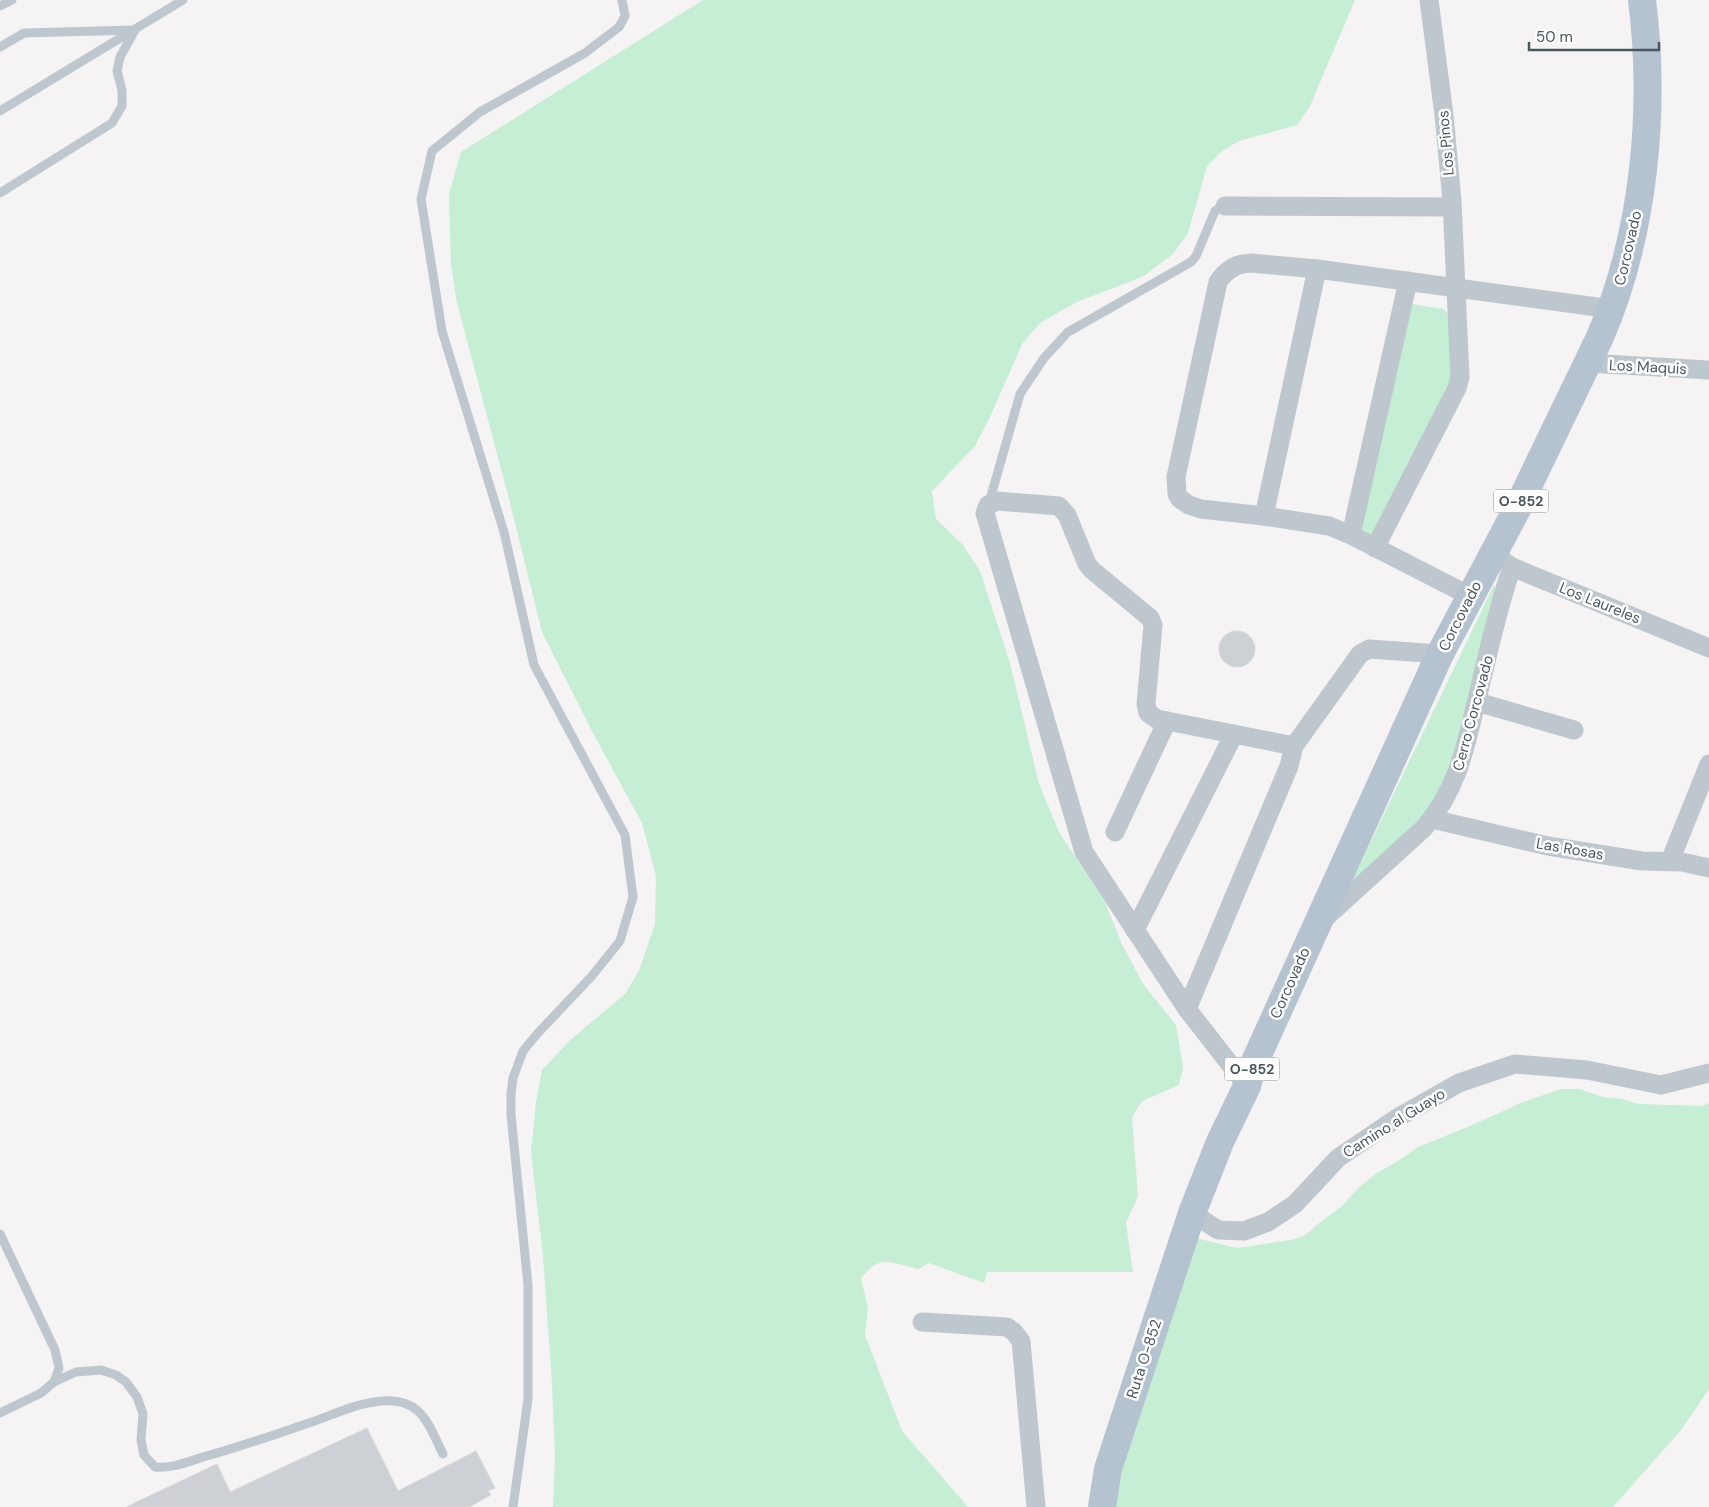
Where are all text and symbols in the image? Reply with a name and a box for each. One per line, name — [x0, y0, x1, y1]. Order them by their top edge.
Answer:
scale bar — [1529, 20, 1659, 52]
text: 50 m — [1536, 27, 1573, 47]
street label: Los Pinos — [1433, 110, 1459, 176]
street label: Corcovado — [1610, 209, 1646, 287]
street label: Los Maquis — [1609, 355, 1687, 379]
road number: O-852 — [1494, 490, 1548, 512]
street label: Corcovado — [1434, 578, 1486, 654]
street label: Los Laureles — [1556, 578, 1644, 628]
street label: Cerro Corcovado — [1448, 653, 1498, 773]
street label: Las Rosas — [1535, 833, 1605, 865]
street label: Corcovado — [1265, 944, 1315, 1022]
road number: O-852 — [1224, 1058, 1280, 1080]
street label: Camino al Guayo — [1339, 1083, 1449, 1163]
street label: Ruta O-852 — [1122, 1317, 1166, 1401]

